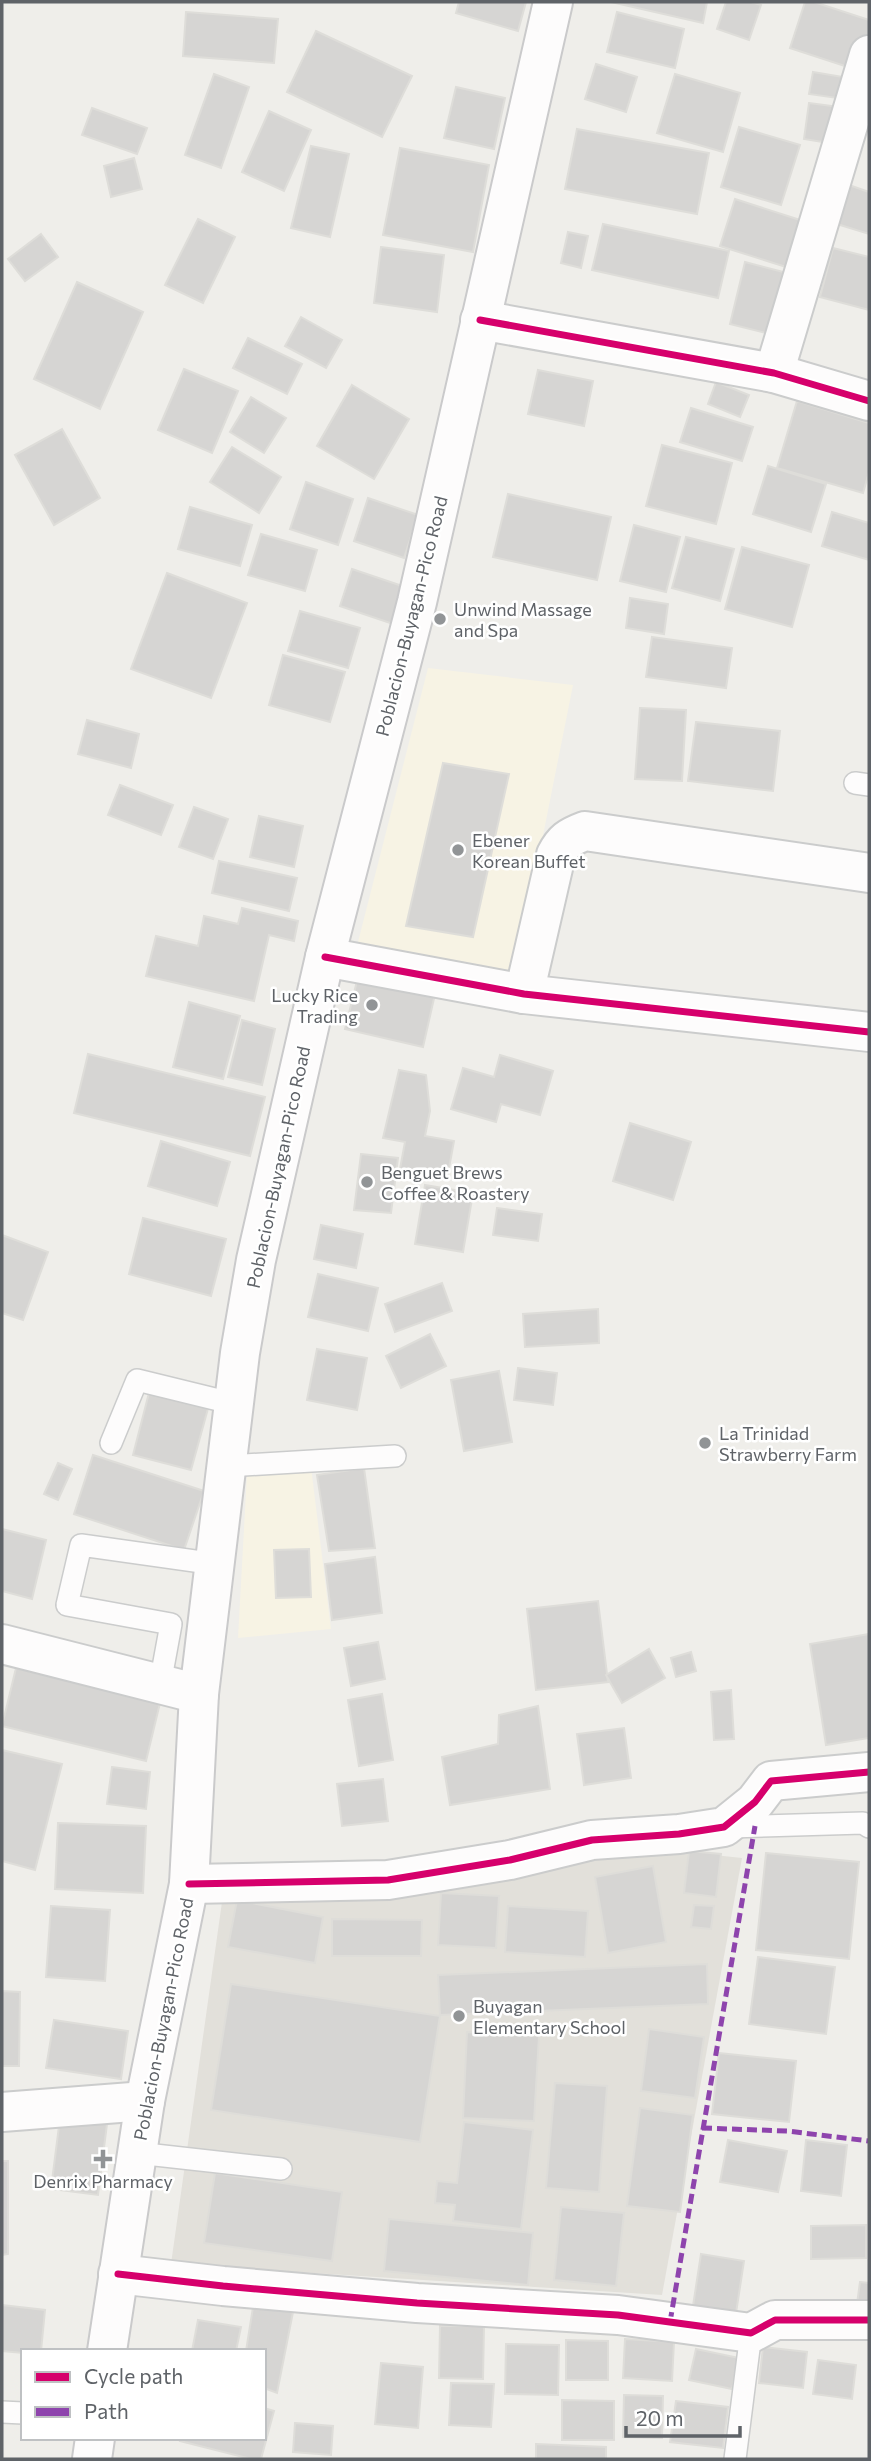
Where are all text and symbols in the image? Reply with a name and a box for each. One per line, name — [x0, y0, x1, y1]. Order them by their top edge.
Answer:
street label: Poblacion-Buyagan-Pico Road — [370, 494, 452, 738]
place label: Unwind Massage and Spa — [454, 598, 592, 641]
marker: Unwind Massage and Spa — [432, 611, 448, 627]
place label: Ebener Korean Buffet — [472, 829, 586, 872]
marker: Ebener Korean Buffet — [450, 842, 466, 858]
place label: Lucky Rice Trading — [271, 984, 358, 1027]
marker: Lucky Rice Trading — [364, 997, 380, 1013]
street label: Poblacion-Buyagan-Pico Road — [242, 1044, 314, 1290]
place label: Benguet Brews Coffee & Roastery — [381, 1161, 529, 1204]
marker: Benguet Brews Coffee & Roastery — [359, 1174, 375, 1190]
place label: La Trinidad Strawberry Farm — [719, 1422, 857, 1465]
marker: La Trinidad Strawberry Farm — [697, 1435, 713, 1451]
street label: Poblacion-Buyagan-Pico Road — [129, 1896, 197, 2142]
place label: Buyagan Elementary School — [473, 1995, 626, 2038]
marker: Buyagan Elementary School — [451, 2008, 467, 2024]
marker: Denrix Pharmacy — [95, 2151, 111, 2167]
place label: Denrix Pharmacy — [33, 2170, 173, 2192]
legend — [21, 2349, 266, 2440]
text: Cycle path — [84, 2363, 183, 2388]
scale bar — [626, 2394, 740, 2438]
text: Path — [84, 2398, 129, 2423]
text: 20 m — [636, 2405, 684, 2430]

